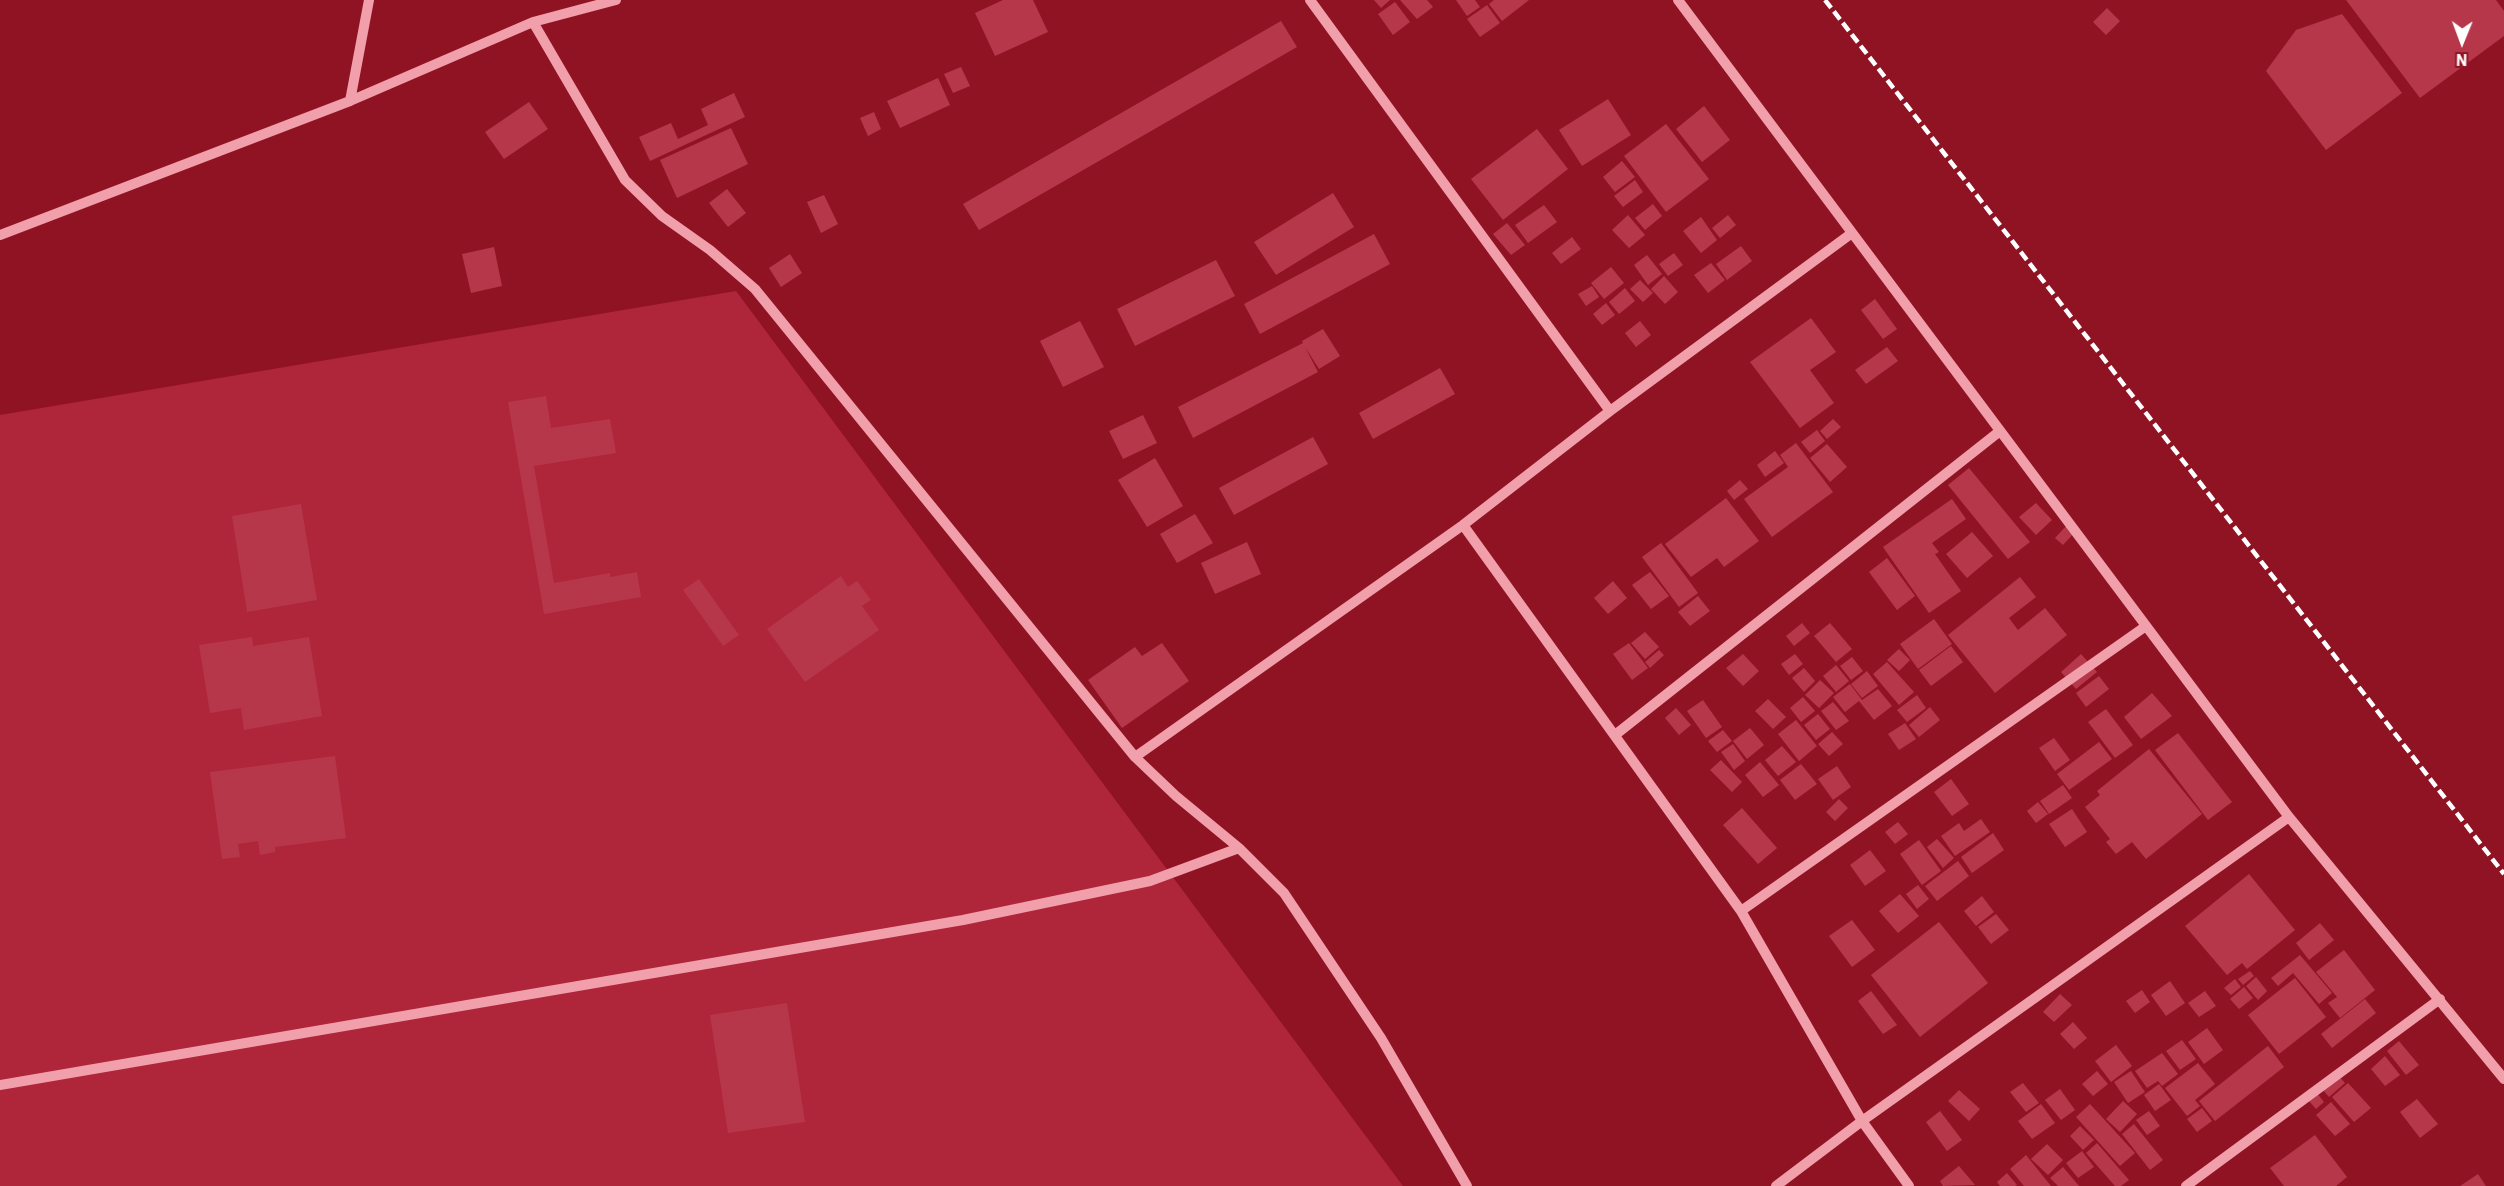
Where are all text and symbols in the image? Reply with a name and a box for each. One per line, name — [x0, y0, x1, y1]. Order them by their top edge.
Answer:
north arrow — [2432, 12, 2492, 72]
text: N — [2456, 50, 2468, 70]

